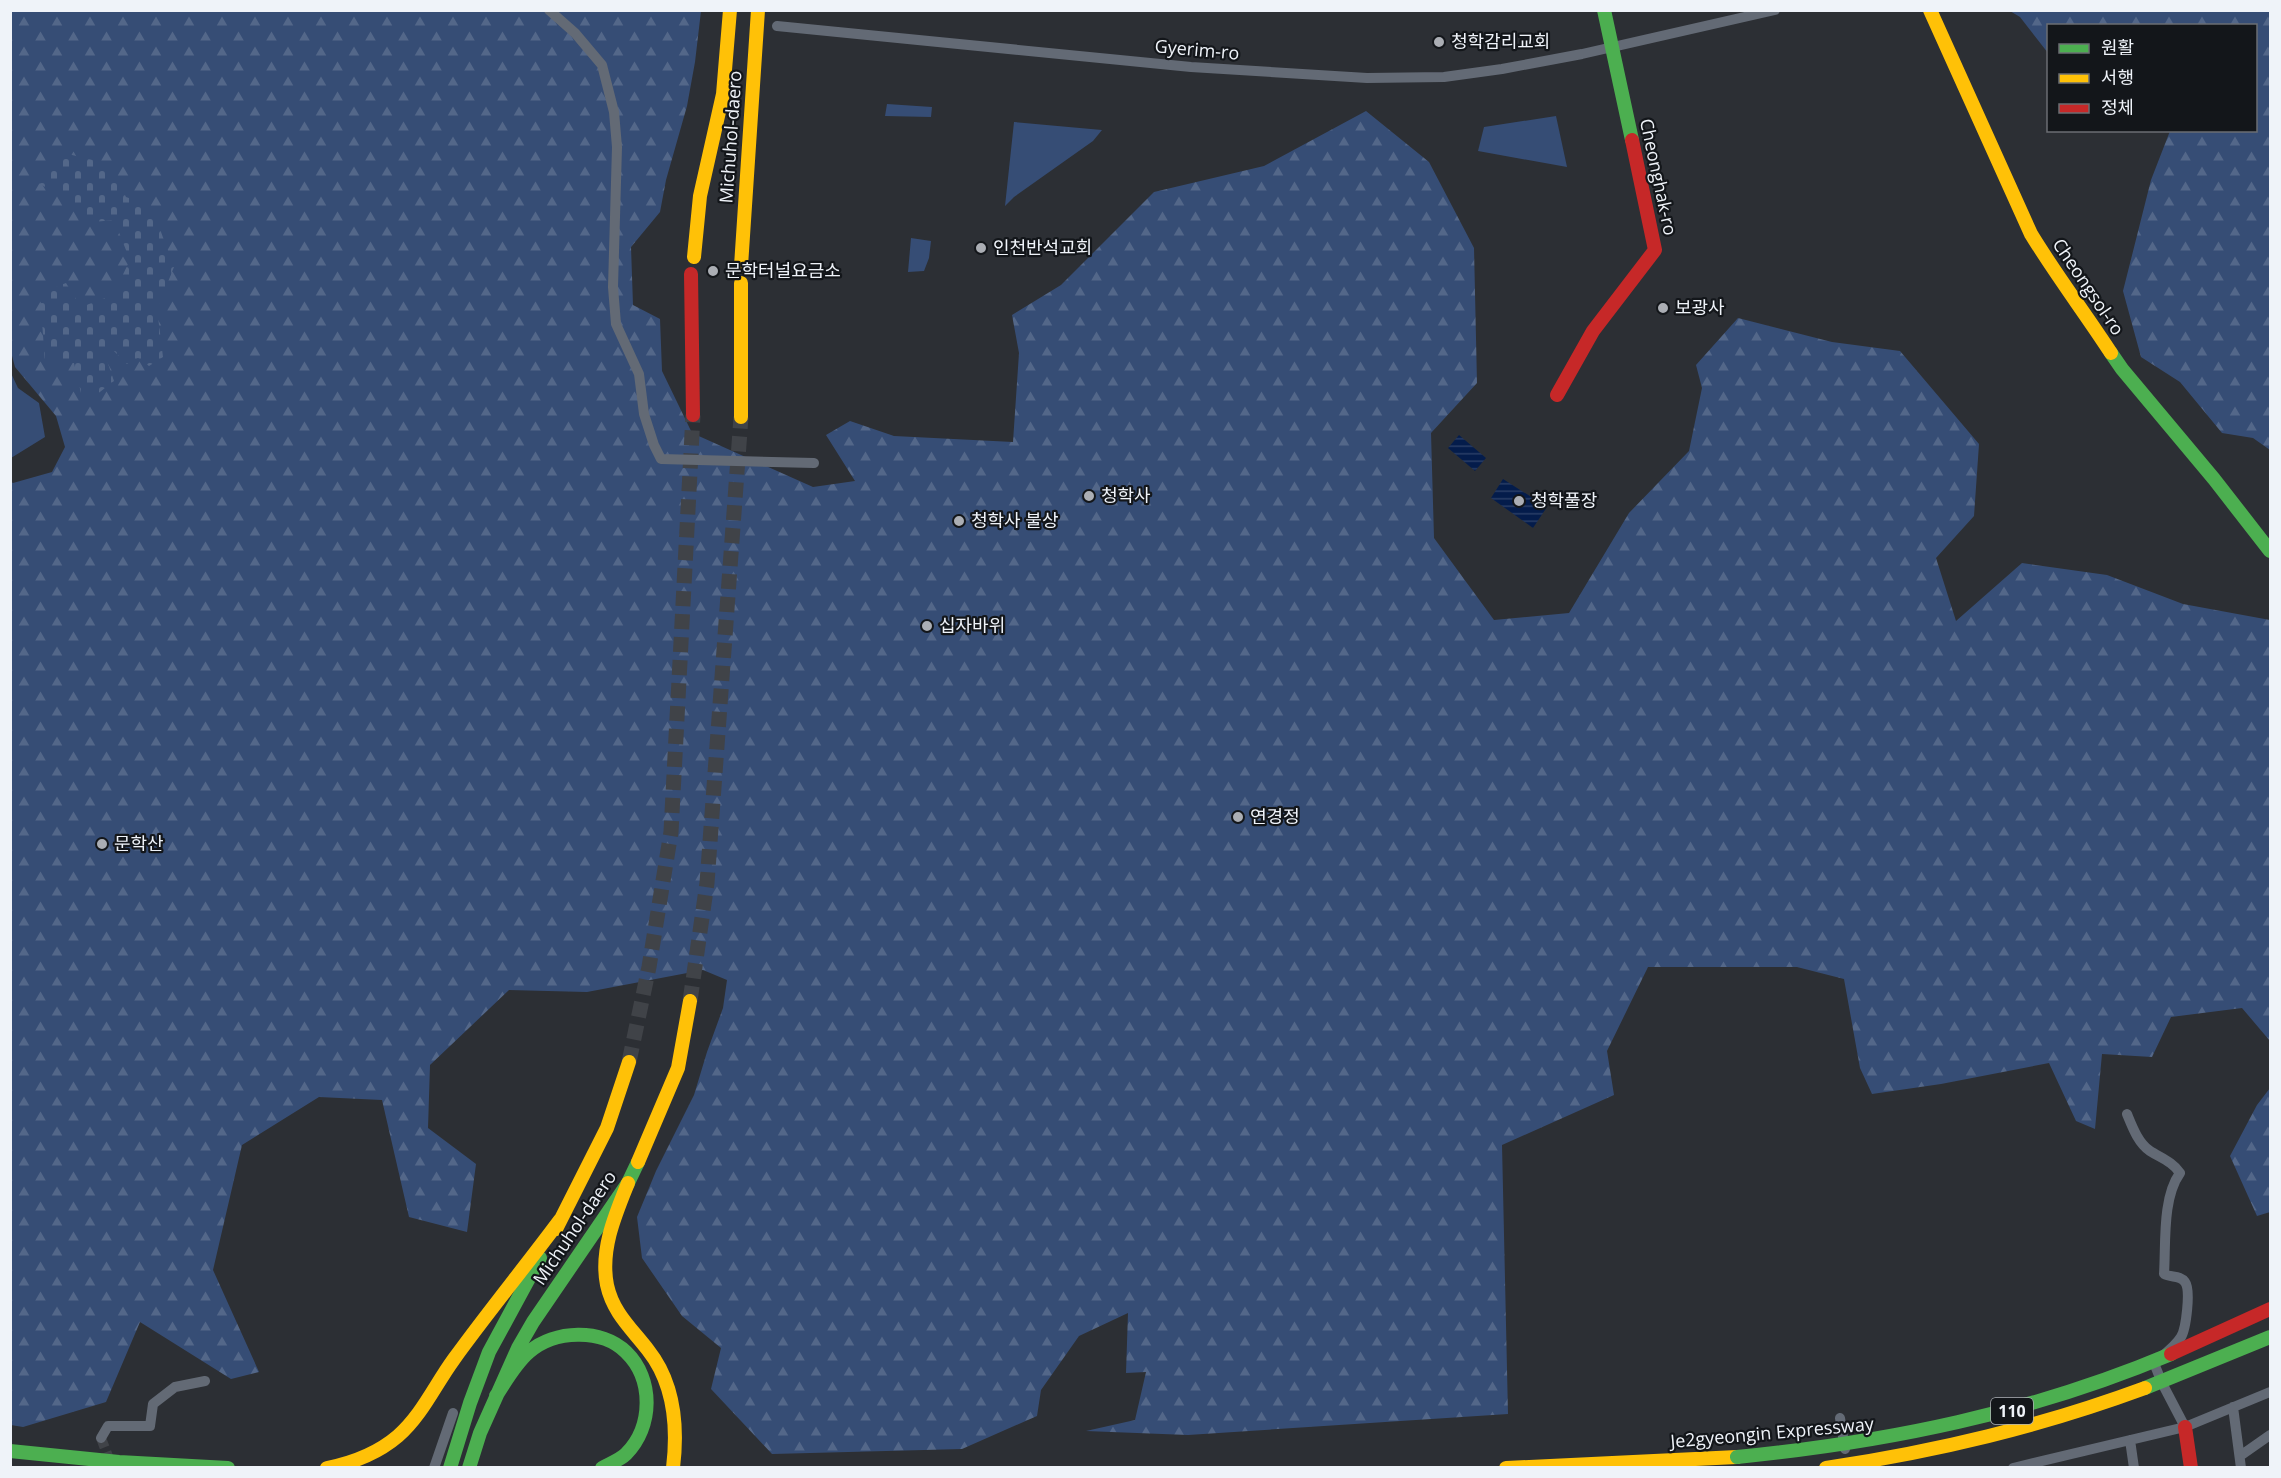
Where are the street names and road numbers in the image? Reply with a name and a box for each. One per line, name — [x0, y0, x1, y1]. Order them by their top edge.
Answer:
street label: Gyerim-ro — [1154, 33, 1240, 65]
street label: Michuhol-daero — [713, 70, 747, 204]
street label: Cheonghak-ro — [1635, 116, 1683, 237]
street label: Cheongsol-ro — [2048, 233, 2130, 340]
street label: Michuhol-daero — [527, 1166, 621, 1289]
road number: 110 — [1991, 1398, 2033, 1424]
street label: Je2gyeongin Expressway — [1667, 1411, 1876, 1453]

